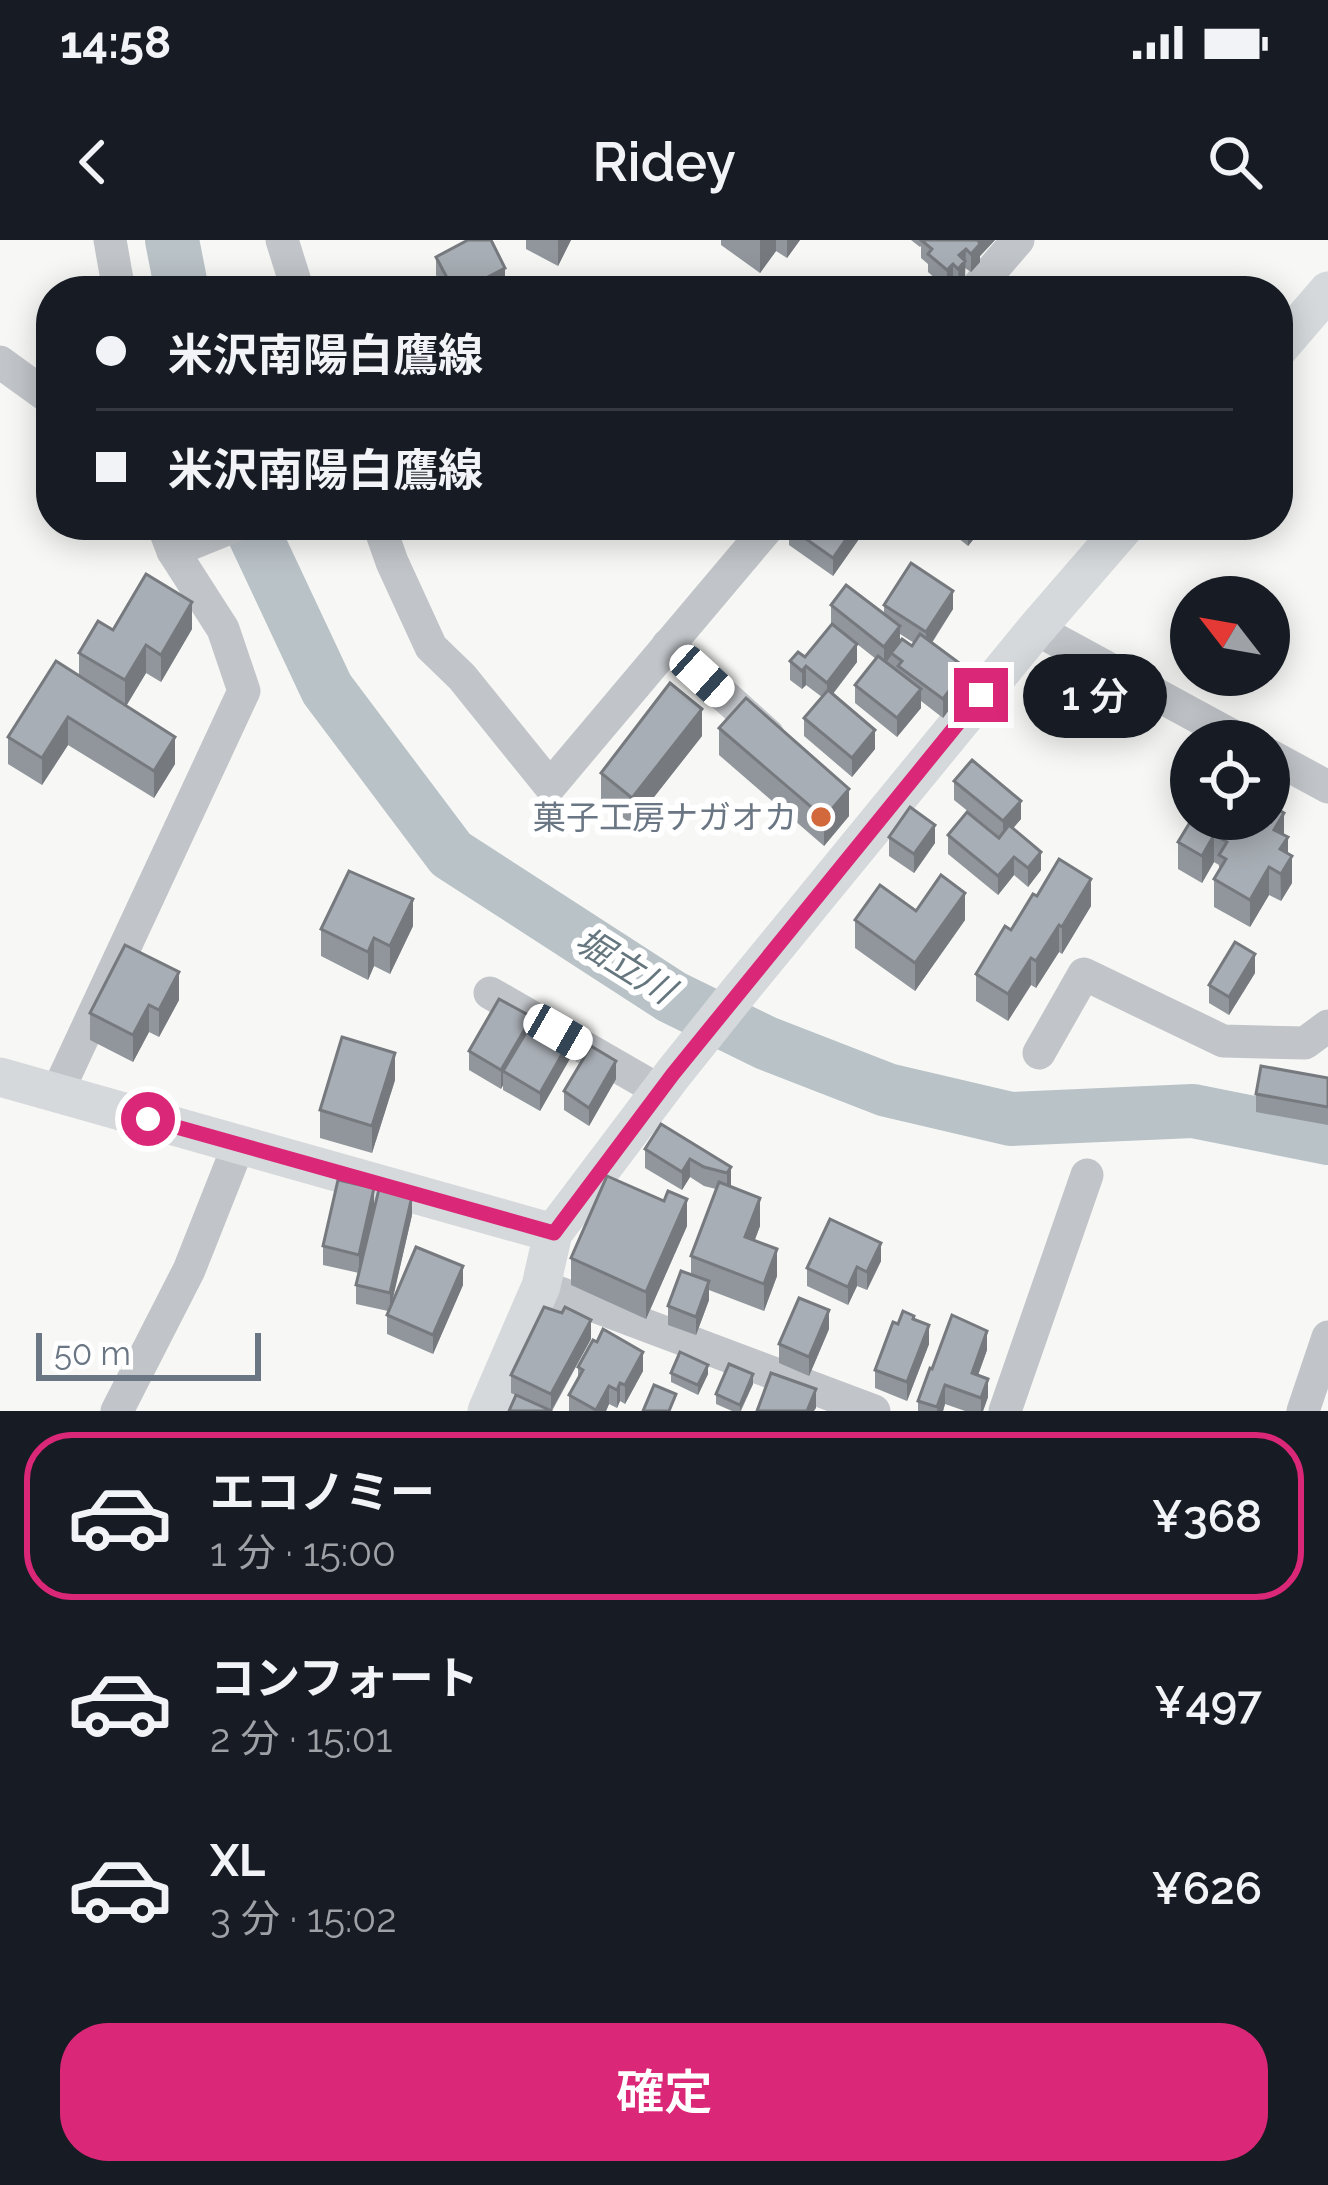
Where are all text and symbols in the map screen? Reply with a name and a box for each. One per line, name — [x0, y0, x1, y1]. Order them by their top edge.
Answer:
text: 14:58 — [60, 16, 171, 69]
icon: back — [60, 129, 126, 195]
icon: search — [1202, 129, 1268, 195]
text: Ridey — [592, 130, 736, 194]
text: 米沢南陽白鷹線 — [168, 329, 483, 382]
text: 米沢南陽白鷹線 — [168, 444, 483, 497]
north arrow — [1170, 576, 1290, 696]
map controls — [1170, 576, 1290, 840]
car — [663, 639, 741, 713]
callout: 1 分 — [1023, 653, 1167, 737]
route end — [954, 668, 1008, 722]
text: 1 分 — [1061, 673, 1129, 719]
button: locate — [1170, 720, 1290, 840]
place label: 菓子工房ナガオカ — [533, 798, 797, 837]
marker: 菓子工房ナガオカ — [808, 804, 834, 830]
water label: 堀立川 — [568, 919, 685, 1014]
car — [518, 998, 598, 1066]
route start — [121, 1092, 175, 1146]
scale bar — [36, 1327, 261, 1380]
text: 50 m — [54, 1334, 131, 1373]
icon: car — [66, 1462, 174, 1570]
text: エコノミー — [210, 1466, 435, 1519]
text: ¥368 — [1151, 1490, 1262, 1543]
text: 1 分 · 15:00 — [210, 1529, 396, 1575]
icon: car — [66, 1648, 174, 1756]
text: コンフォート — [210, 1652, 479, 1705]
text: ¥497 — [1154, 1676, 1262, 1729]
text: 2 分 · 15:01 — [210, 1715, 392, 1761]
icon: car — [66, 1834, 174, 1942]
text: XL — [210, 1834, 265, 1887]
text: ¥626 — [1151, 1862, 1262, 1915]
text: 3 分 · 15:02 — [210, 1895, 397, 1941]
button: 確定 — [60, 2023, 1268, 2161]

